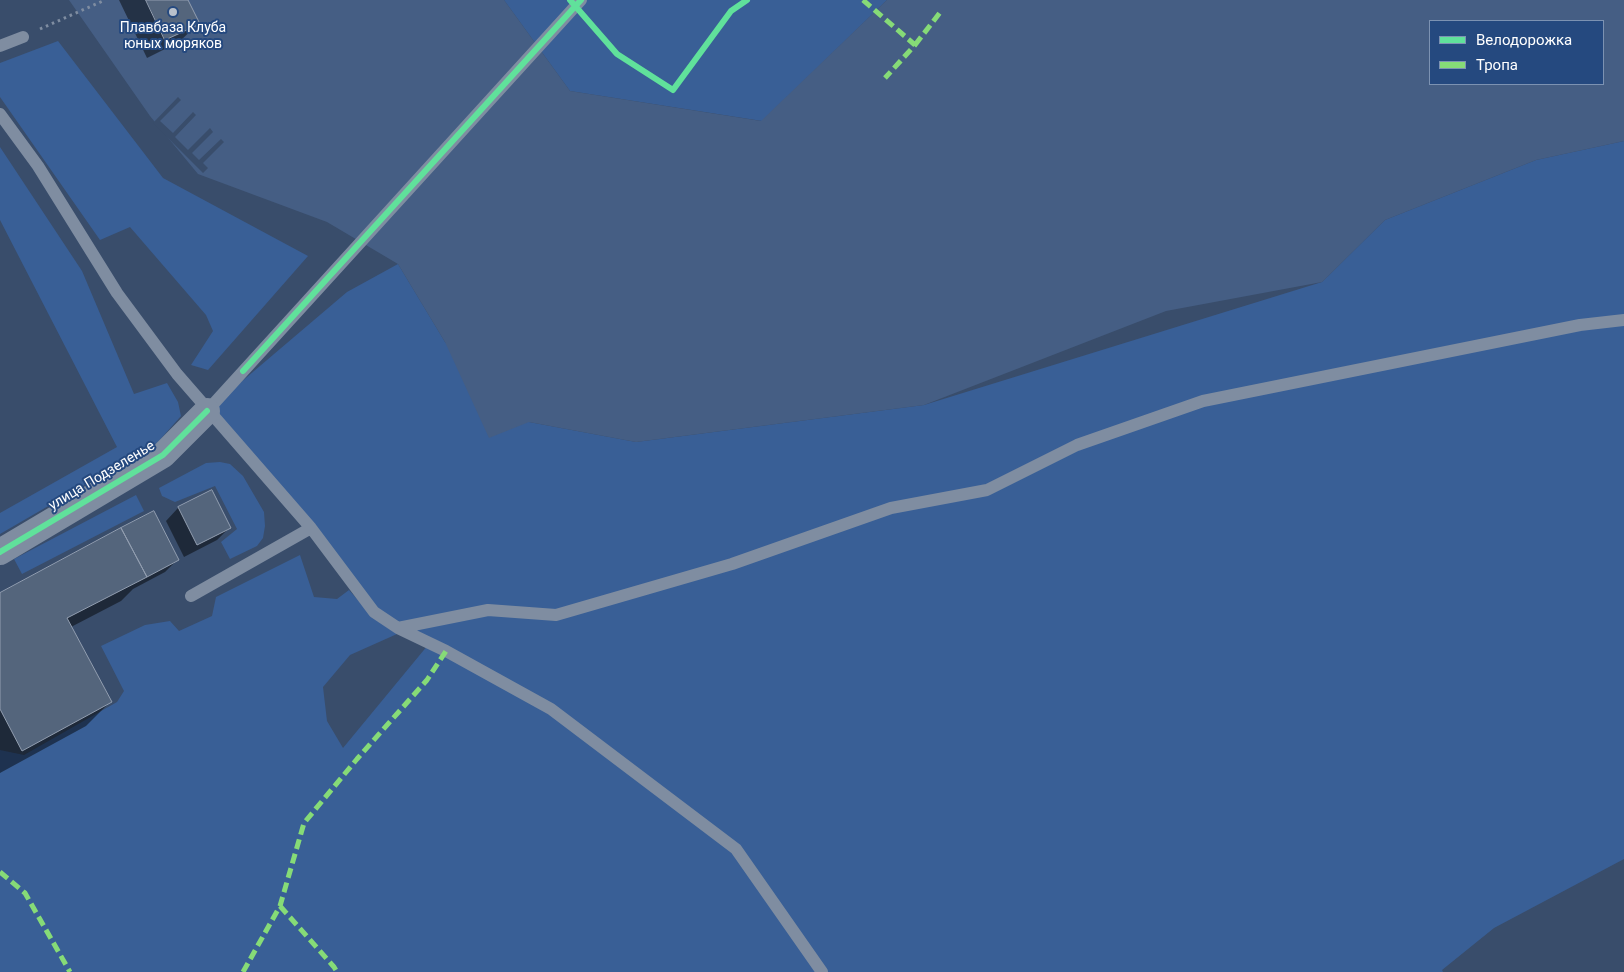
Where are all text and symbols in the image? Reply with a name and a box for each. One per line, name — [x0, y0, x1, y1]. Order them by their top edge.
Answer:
marker: Плавбаза Клуба юных моряков — [167, 6, 179, 18]
place label: Плавбаза Клуба юных моряков — [120, 20, 226, 52]
legend — [1429, 20, 1604, 85]
text: Велодорожка — [1476, 31, 1572, 49]
text: Тропа — [1476, 56, 1518, 74]
street label: улица Подзеленье — [46, 438, 158, 514]

